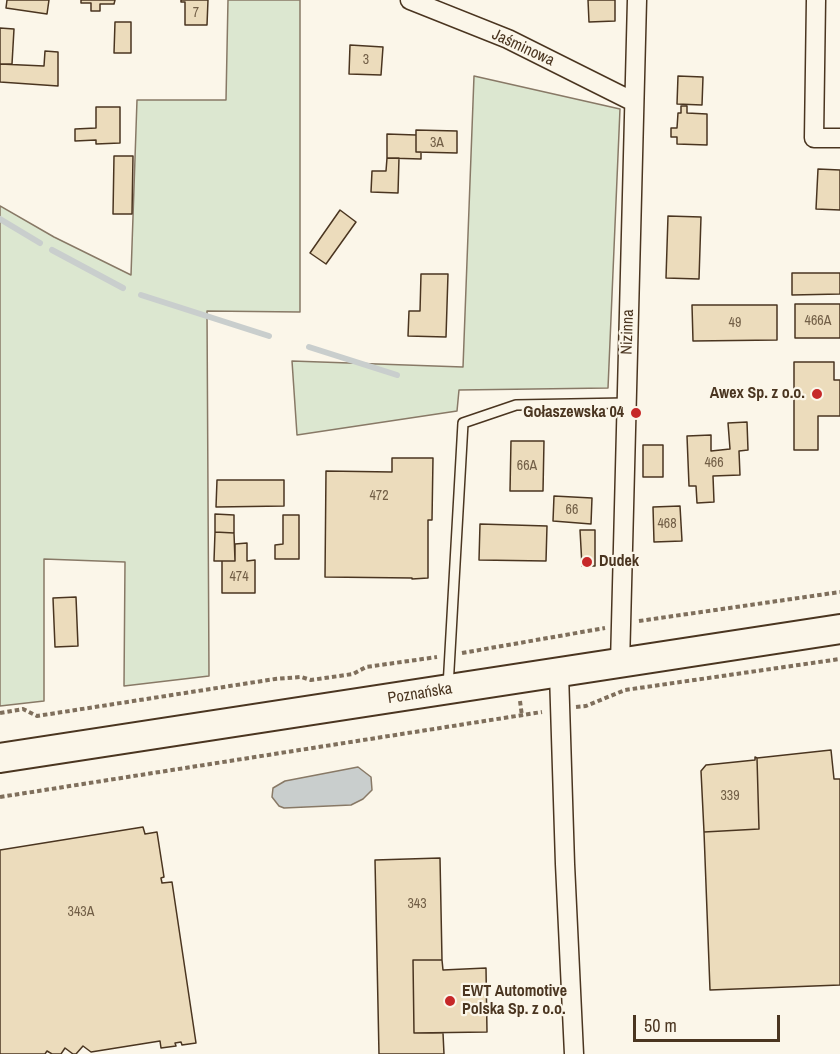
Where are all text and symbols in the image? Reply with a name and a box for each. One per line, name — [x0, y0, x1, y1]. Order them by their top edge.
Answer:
house number: 7 — [193, 5, 199, 21]
street label: Jaśminowa — [489, 25, 557, 71]
house number: 3 — [363, 52, 369, 68]
house number: 3A — [430, 135, 444, 151]
street label: Nizinna — [618, 309, 638, 355]
house number: 466A — [805, 313, 831, 329]
house number: 49 — [729, 315, 741, 331]
place label: Awex Sp. z o.o. — [710, 384, 805, 404]
marker: Awex Sp. z o.o. — [810, 387, 824, 401]
place label: Gołaszewska 04 — [523, 403, 624, 423]
marker: Gołaszewska 04 — [629, 406, 643, 420]
house number: 466 — [704, 455, 724, 471]
house number: 66A — [517, 458, 537, 474]
house number: 472 — [369, 488, 389, 504]
house number: 66 — [566, 502, 578, 518]
house number: 468 — [657, 516, 677, 532]
place label: Dudek — [599, 552, 639, 572]
marker: Dudek — [580, 555, 594, 569]
house number: 474 — [229, 569, 249, 585]
street label: Poznańska — [386, 679, 454, 709]
house number: 339 — [720, 788, 740, 804]
house number: 343 — [407, 896, 427, 912]
house number: 343A — [68, 904, 94, 920]
place label: EWT Automotive Polska Sp. z o.o. — [462, 982, 567, 1020]
marker: EWT Automotive Polska Sp. z o.o. — [443, 994, 457, 1008]
scale bar — [636, 1003, 783, 1041]
text: 50 m — [644, 1013, 677, 1038]

